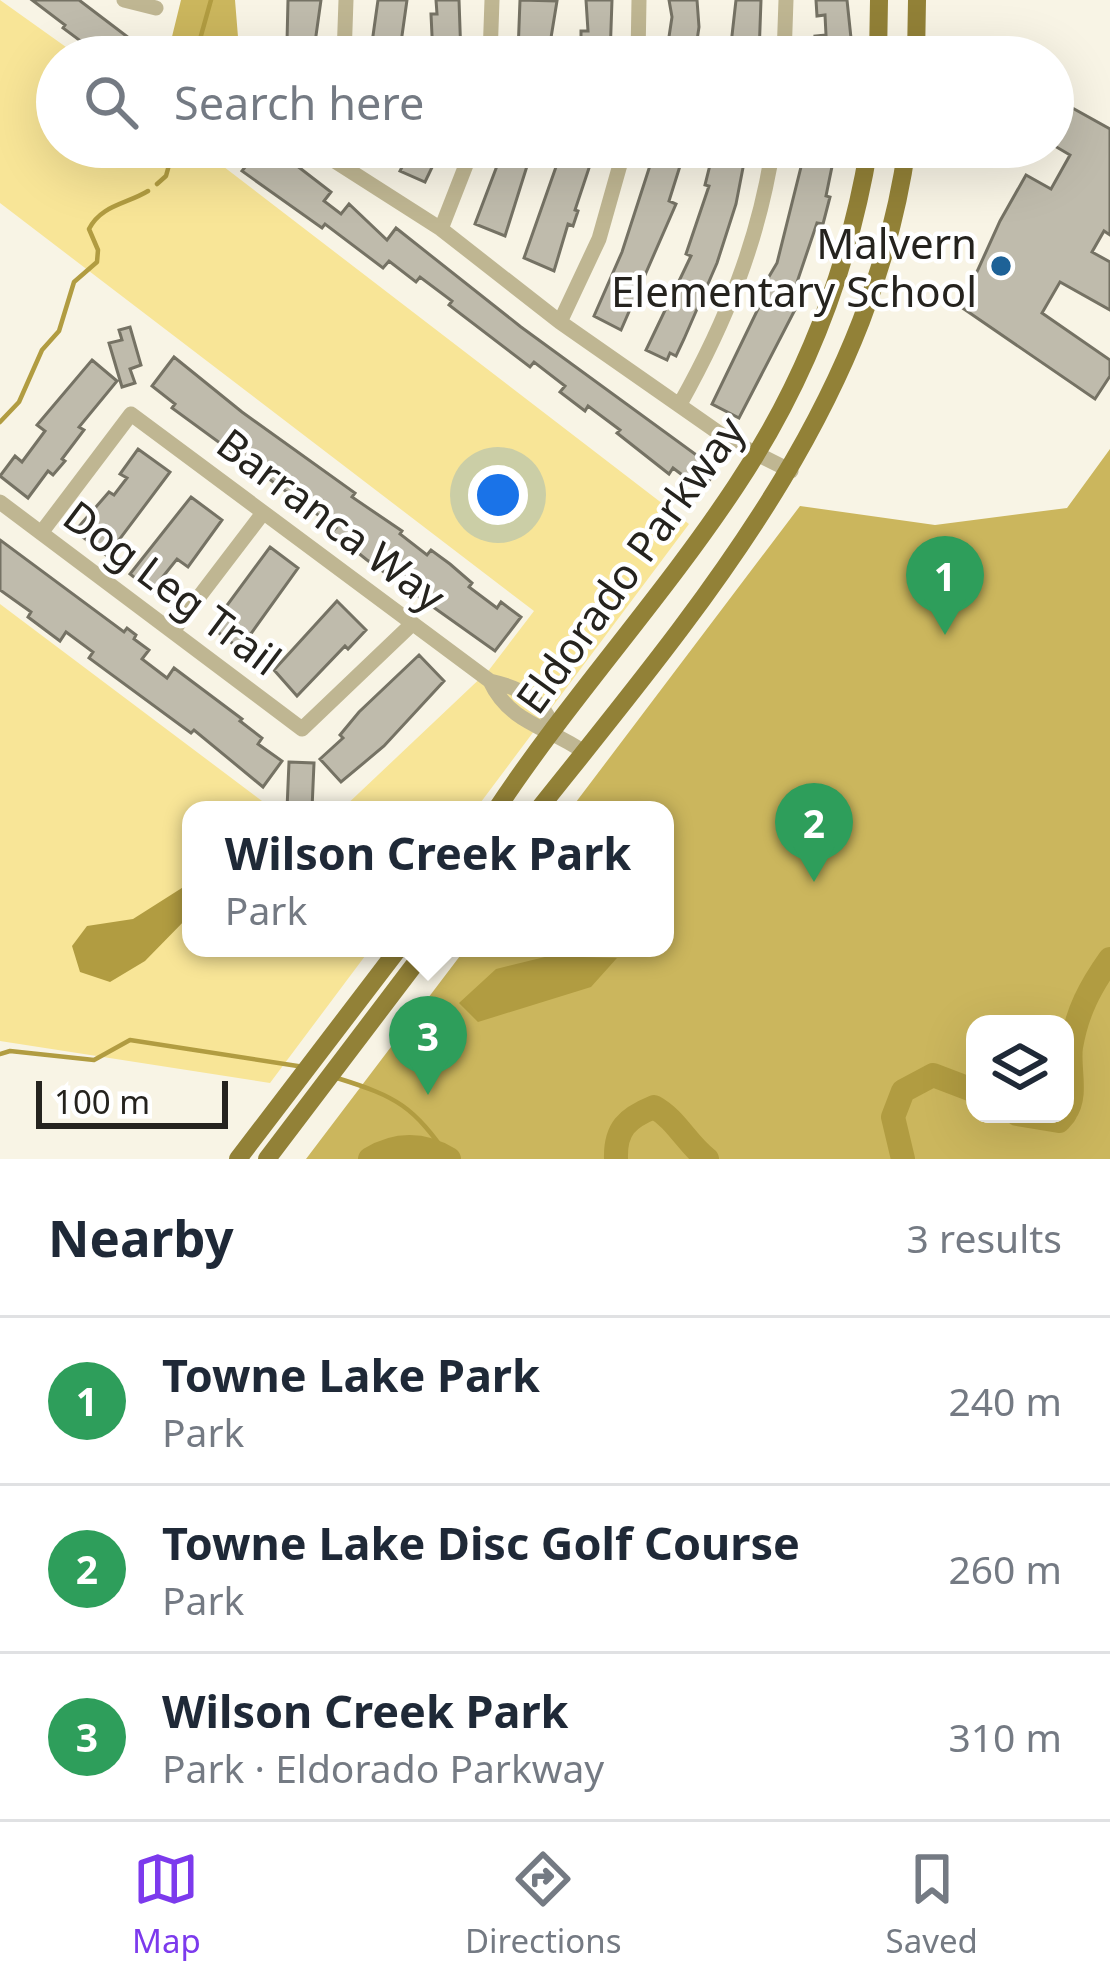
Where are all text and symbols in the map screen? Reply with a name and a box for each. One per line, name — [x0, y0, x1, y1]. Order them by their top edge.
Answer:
search box — [36, 36, 1074, 168]
icon: search — [78, 69, 144, 135]
text: Search here — [174, 72, 424, 133]
place label: Malvern Elementary School — [611, 214, 977, 319]
marker: Malvern Elementary School — [988, 253, 1014, 279]
street label: Eldorado Parkway — [502, 403, 757, 724]
street label: Barranca Way — [206, 414, 458, 624]
your location — [468, 465, 528, 525]
street label: Dog Leg Trail — [53, 487, 293, 687]
pin: 1 — [906, 536, 984, 635]
pin: 2 — [775, 783, 853, 882]
popup — [182, 801, 674, 957]
text: Wilson Creek Park — [225, 822, 631, 883]
text: Park — [225, 883, 307, 936]
pin: 3 — [389, 996, 467, 1095]
map controls — [966, 1015, 1074, 1123]
button: layers — [966, 1015, 1074, 1123]
scale bar — [36, 1075, 228, 1128]
text: 100 m — [54, 1079, 150, 1124]
text: Nearby — [48, 1202, 234, 1272]
text: 3 results — [907, 1211, 1062, 1264]
text: Towne Lake Park — [162, 1344, 540, 1405]
text: 1 — [76, 1374, 98, 1427]
text: 240 m — [948, 1374, 1062, 1427]
text: Park — [162, 1405, 244, 1458]
text: Towne Lake Disc Golf Course — [162, 1512, 800, 1573]
text: 2 — [76, 1542, 98, 1595]
text: 260 m — [948, 1542, 1062, 1595]
text: Park — [162, 1573, 244, 1626]
text: Wilson Creek Park — [162, 1680, 568, 1741]
text: 3 — [76, 1710, 98, 1763]
text: 310 m — [948, 1710, 1062, 1763]
text: Park · Eldorado Parkway — [162, 1741, 604, 1794]
tab: Map — [132, 1846, 201, 1963]
tab: Directions — [465, 1846, 622, 1963]
tab: Saved — [886, 1846, 978, 1963]

